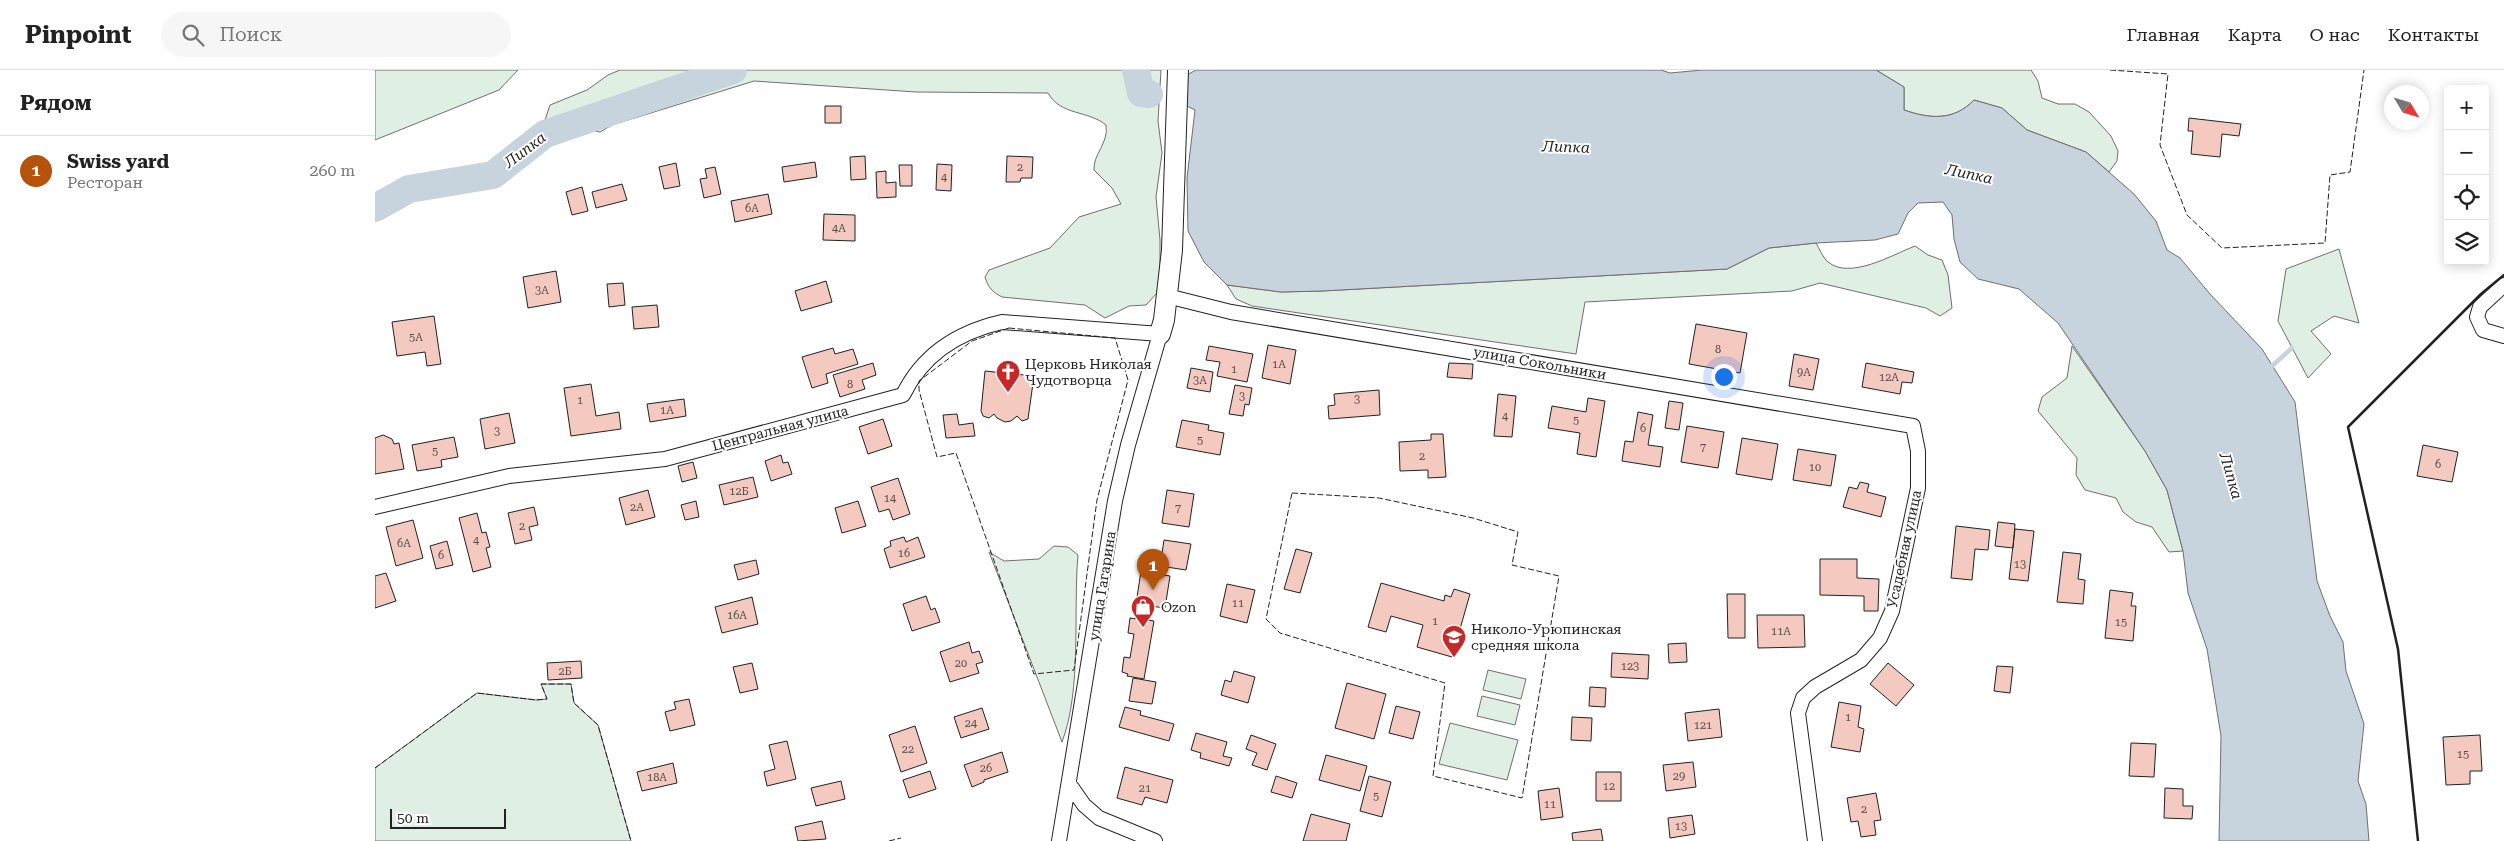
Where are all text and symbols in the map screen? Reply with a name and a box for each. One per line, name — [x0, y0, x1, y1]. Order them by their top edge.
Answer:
search box — [161, 12, 511, 57]
text: Pinpoint — [25, 21, 131, 49]
icon: search — [179, 21, 207, 49]
text: Поиск — [219, 23, 282, 46]
text: Главная — [2127, 24, 2200, 45]
text: Карта — [2228, 24, 2282, 45]
text: О нас — [2310, 24, 2360, 45]
text: Контакты — [2388, 24, 2479, 45]
north arrow — [2384, 85, 2429, 130]
map controls — [2444, 85, 2489, 265]
button: + — [2444, 85, 2489, 130]
text: Рядом — [20, 91, 92, 115]
water label: Липка — [500, 128, 549, 172]
button: − — [2444, 130, 2489, 175]
water label: Липка — [1541, 137, 1590, 157]
text: Swiss yard — [67, 150, 169, 173]
water label: Липка — [1943, 160, 1994, 188]
text: 1 — [32, 161, 40, 180]
text: 260 m — [309, 161, 355, 180]
house number: 2 — [1017, 161, 1023, 174]
house number: 4 — [941, 171, 948, 184]
text: Ресторан — [67, 173, 143, 192]
button: locate — [2444, 175, 2489, 220]
house number: 6А — [745, 202, 759, 215]
button: layers — [2444, 220, 2489, 265]
house number: 4А — [832, 222, 846, 235]
house number: 3А — [535, 284, 549, 297]
house number: 5А — [409, 331, 423, 344]
street label: улица Сокольники — [1472, 343, 1608, 383]
house number: 8 — [1715, 343, 1721, 356]
place label: Церковь Николая Чудотворца — [1025, 356, 1152, 388]
house number: 1А — [1272, 358, 1286, 371]
church icon: Церковь Николая Чудотворца — [995, 359, 1021, 393]
house number: 1 — [1231, 363, 1237, 376]
your location — [1711, 364, 1737, 390]
house number: 9А — [1797, 366, 1811, 379]
house number: 12А — [1879, 371, 1899, 384]
house number: 3А — [1193, 374, 1207, 387]
house number: 8 — [847, 378, 853, 391]
house number: 3 — [1239, 390, 1245, 403]
house number: 3 — [1354, 393, 1360, 406]
house number: 1 — [577, 394, 583, 407]
street label: Центральная улица — [710, 402, 850, 454]
house number: 1А — [660, 404, 674, 417]
house number: 4 — [1502, 410, 1509, 423]
house number: 5 — [1573, 414, 1579, 427]
house number: 6 — [1640, 422, 1646, 435]
house number: 3 — [494, 425, 500, 438]
house number: 5 — [1197, 434, 1203, 447]
house number: 7 — [1700, 441, 1706, 454]
house number: 5 — [432, 445, 438, 458]
house number: 2 — [1419, 450, 1425, 463]
water label: Липка — [2215, 450, 2246, 501]
house number: 6 — [2435, 458, 2441, 471]
house number: 10 — [1809, 461, 1821, 474]
house number: 12Б — [729, 485, 749, 498]
street label: Усадебная улица — [1884, 488, 1924, 609]
house number: 14 — [884, 492, 897, 505]
house number: 2А — [630, 501, 644, 514]
house number: 7 — [1175, 502, 1181, 515]
house number: 2 — [519, 520, 525, 533]
street label: улица Гагарина — [1085, 530, 1119, 642]
house number: 4 — [473, 534, 480, 547]
house number: 6А — [397, 537, 411, 550]
house number: 16 — [898, 547, 910, 560]
house number: 6 — [438, 549, 444, 562]
pin: 1 — [1137, 549, 1169, 590]
house number: 13 — [2014, 558, 2026, 571]
shop icon: Ozon — [1130, 594, 1156, 628]
house number: 11 — [1232, 597, 1244, 610]
place label: Ozon — [1161, 599, 1196, 615]
house number: 16А — [727, 609, 747, 622]
house number: 1 — [1432, 615, 1438, 628]
house number: 15 — [2115, 616, 2127, 629]
place label: Николо-Урюпинская средняя школа — [1471, 621, 1622, 653]
school or university icon: Николо-Урюпинская средняя школа — [1441, 624, 1467, 658]
house number: 11А — [1771, 625, 1791, 638]
house number: 20 — [955, 657, 967, 670]
house number: 123 — [1621, 660, 1639, 673]
house number: 2Б — [558, 665, 572, 678]
house number: 1 — [1845, 711, 1851, 724]
house number: 24 — [965, 717, 978, 730]
house number: 121 — [1694, 719, 1712, 732]
house number: 22 — [902, 743, 914, 756]
house number: 15 — [2457, 748, 2469, 761]
house number: 26 — [980, 762, 992, 775]
house number: 29 — [1673, 770, 1685, 783]
house number: 18А — [647, 771, 667, 784]
house number: 12 — [1603, 780, 1615, 793]
house number: 21 — [1139, 782, 1151, 795]
house number: 5 — [1373, 790, 1379, 803]
house number: 11 — [1544, 798, 1556, 811]
house number: 2 — [1861, 803, 1867, 816]
scale bar — [390, 806, 506, 829]
text: 50 m — [397, 810, 429, 826]
house number: 13 — [1675, 820, 1687, 833]

